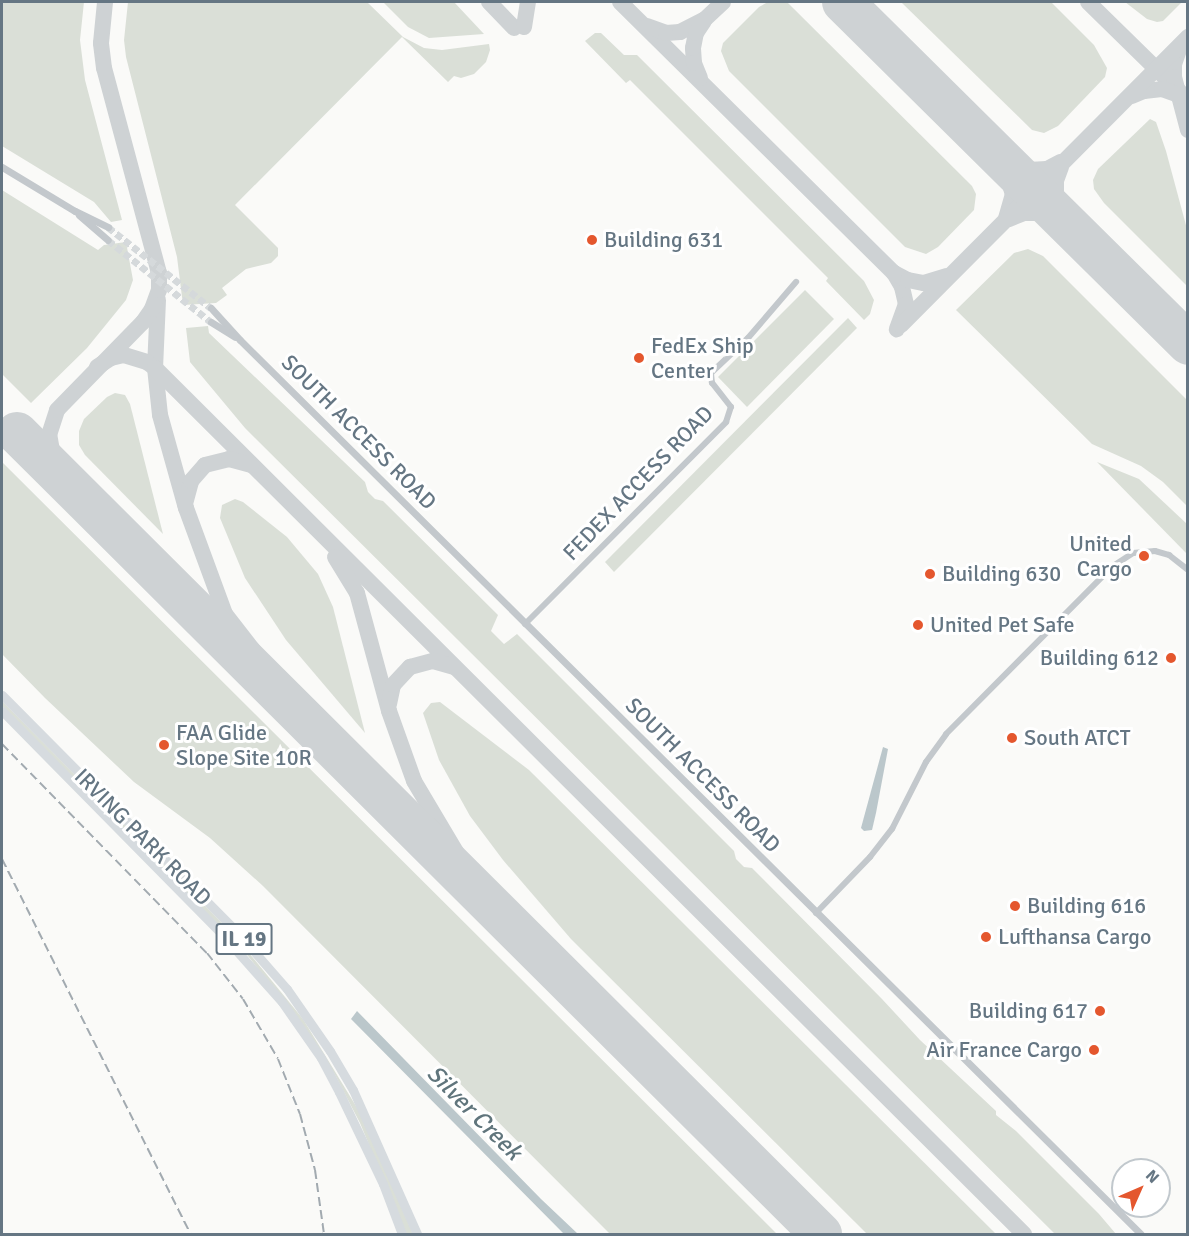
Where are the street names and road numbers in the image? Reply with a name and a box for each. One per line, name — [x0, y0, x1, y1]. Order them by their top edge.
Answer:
street label: SOUTH ACCESS ROAD — [276, 349, 442, 515]
street label: FEDEX ACCESS ROAD — [557, 400, 719, 566]
street label: SOUTH ACCESS ROAD — [620, 692, 786, 858]
street label: IRVING PARK ROAD — [69, 763, 217, 911]
road number: IL 19 — [216, 921, 272, 957]

